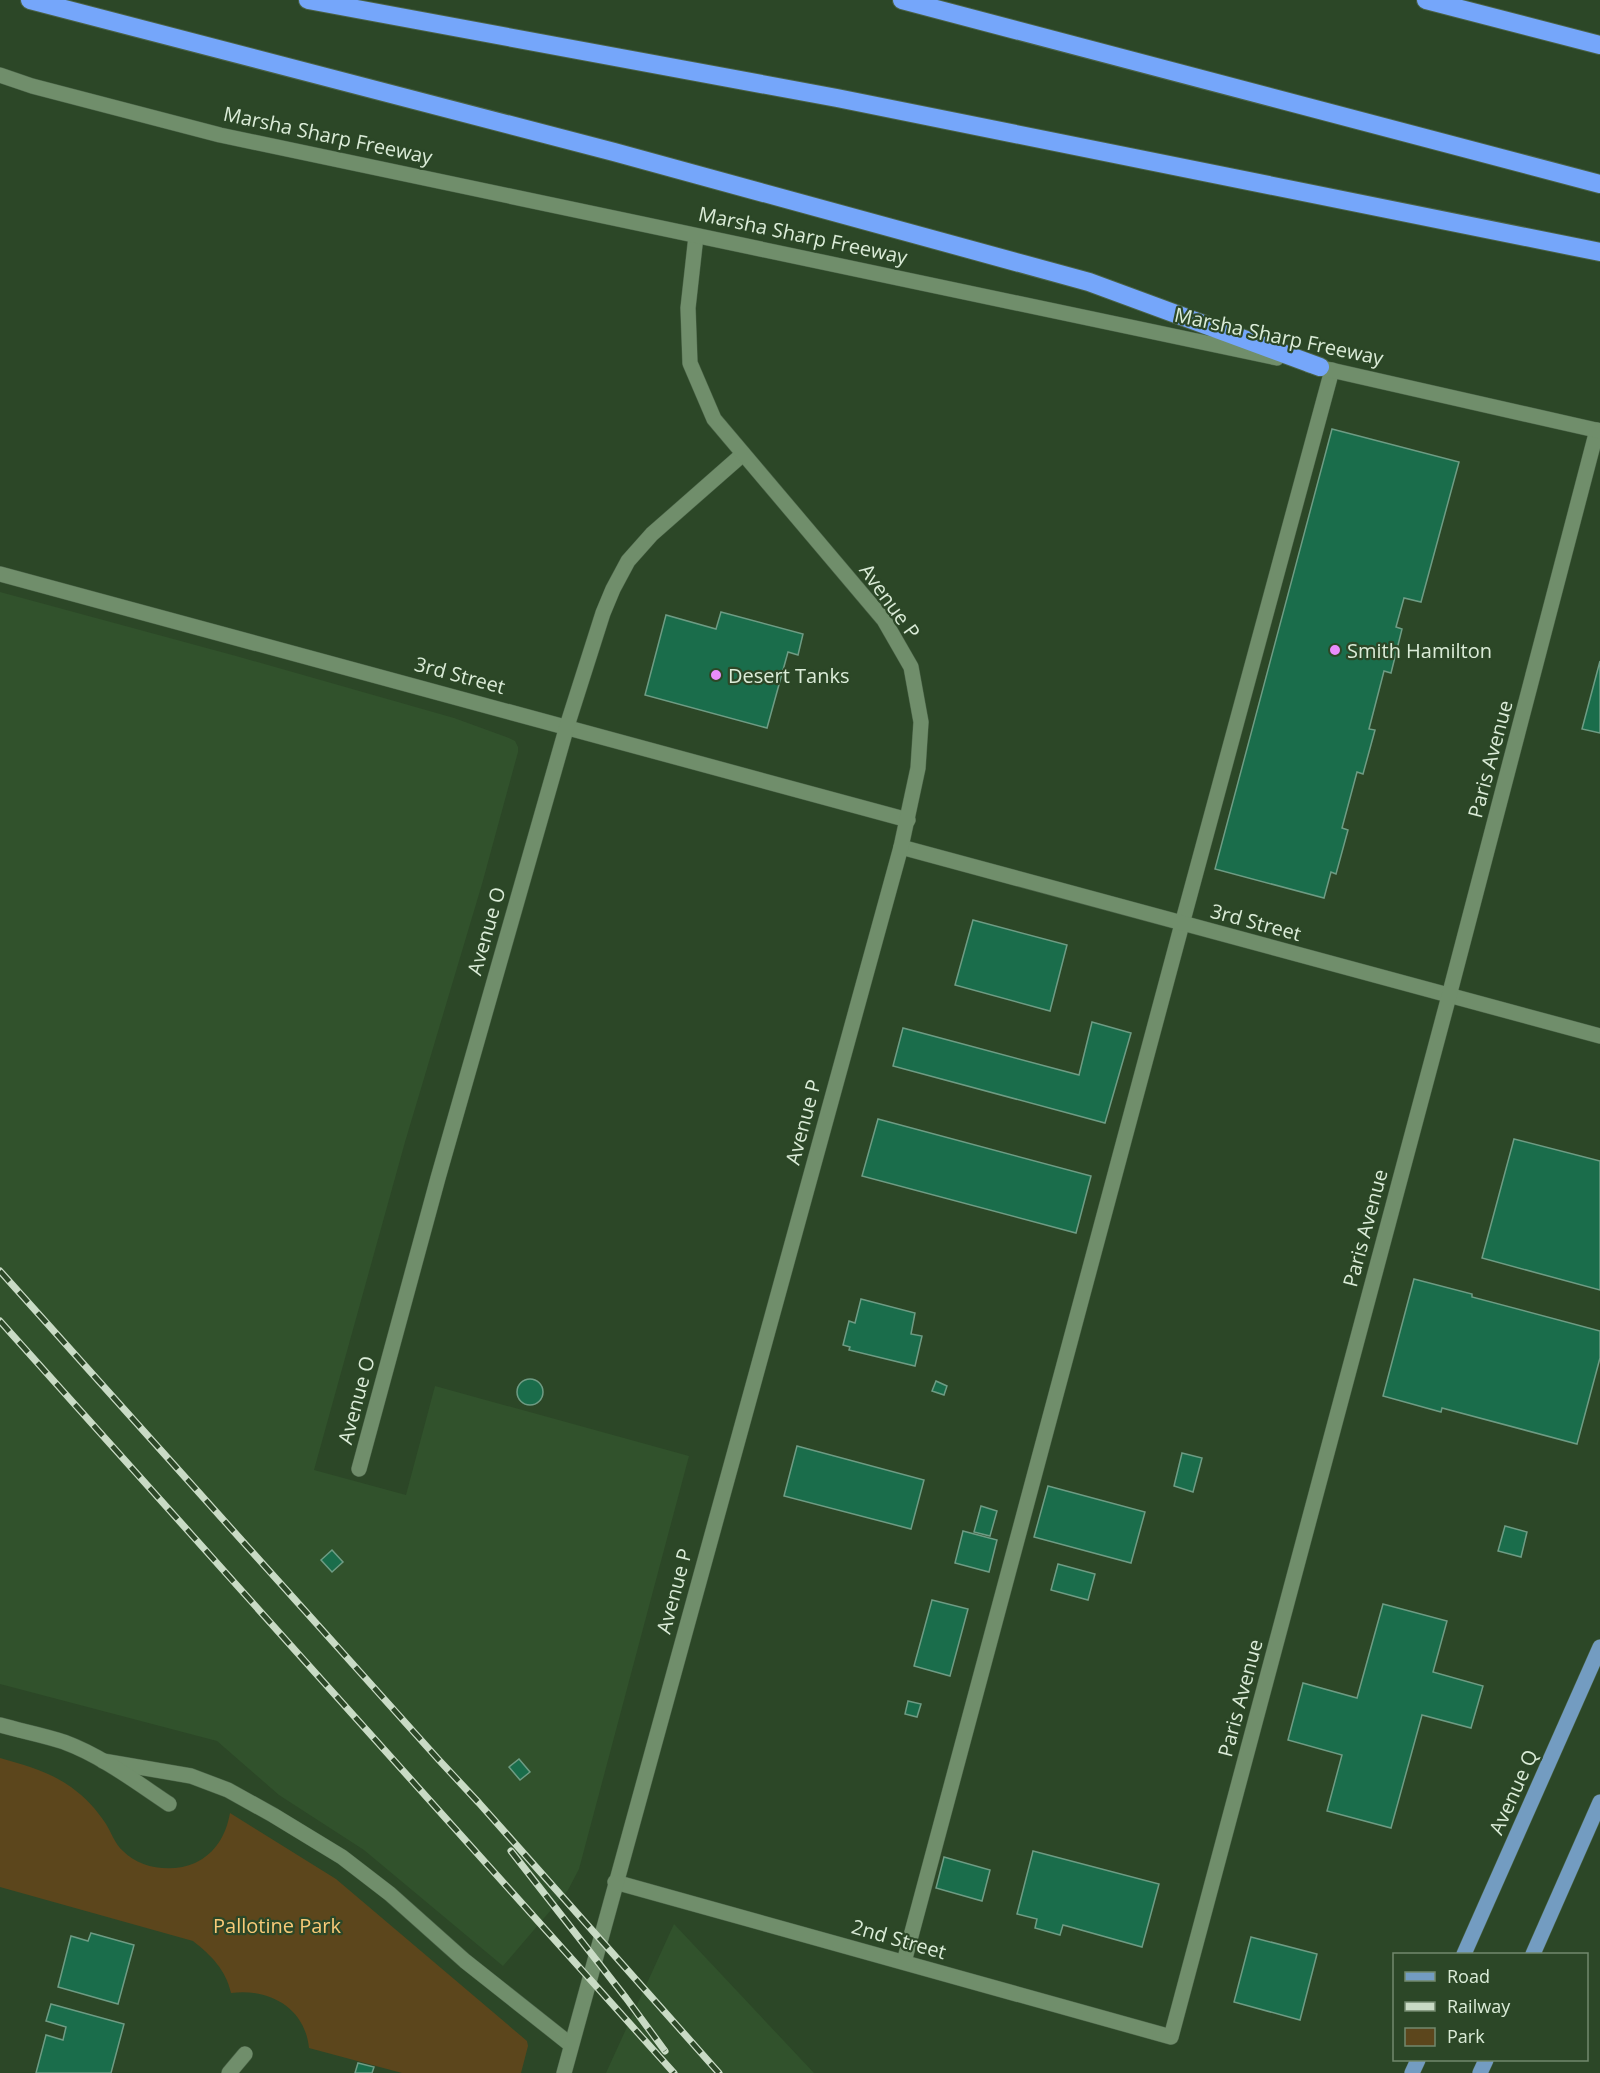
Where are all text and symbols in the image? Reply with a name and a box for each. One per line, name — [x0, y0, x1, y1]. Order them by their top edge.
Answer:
street label: Marsha Sharp Freeway — [221, 100, 436, 171]
street label: Marsha Sharp Freeway — [696, 200, 911, 271]
street label: Marsha Sharp Freeway — [1172, 301, 1387, 372]
street label: Avenue P — [854, 558, 926, 644]
place label: Smith Hamilton — [1347, 637, 1492, 664]
marker: Smith Hamilton — [1328, 643, 1342, 657]
street label: 3rd Street — [412, 650, 508, 700]
place label: Desert Tanks — [728, 662, 849, 689]
marker: Desert Tanks — [709, 668, 723, 682]
street label: Paris Avenue — [1461, 697, 1519, 821]
street label: Avenue O — [461, 884, 511, 978]
street label: 3rd Street — [1208, 897, 1304, 947]
street label: Avenue P — [779, 1077, 827, 1167]
street label: Paris Avenue — [1336, 1166, 1394, 1290]
street label: Avenue O — [331, 1353, 381, 1447]
street label: Avenue P — [650, 1546, 698, 1636]
street label: Paris Avenue — [1211, 1636, 1269, 1760]
street label: Avenue Q — [1482, 1745, 1544, 1839]
park label: Pallotine Park — [213, 1912, 341, 1939]
street label: 2nd Street — [849, 1913, 949, 1965]
legend — [1393, 1953, 1588, 2061]
text: Road — [1447, 1964, 1490, 1988]
text: Railway — [1447, 1994, 1511, 2018]
text: Park — [1447, 2024, 1485, 2048]

